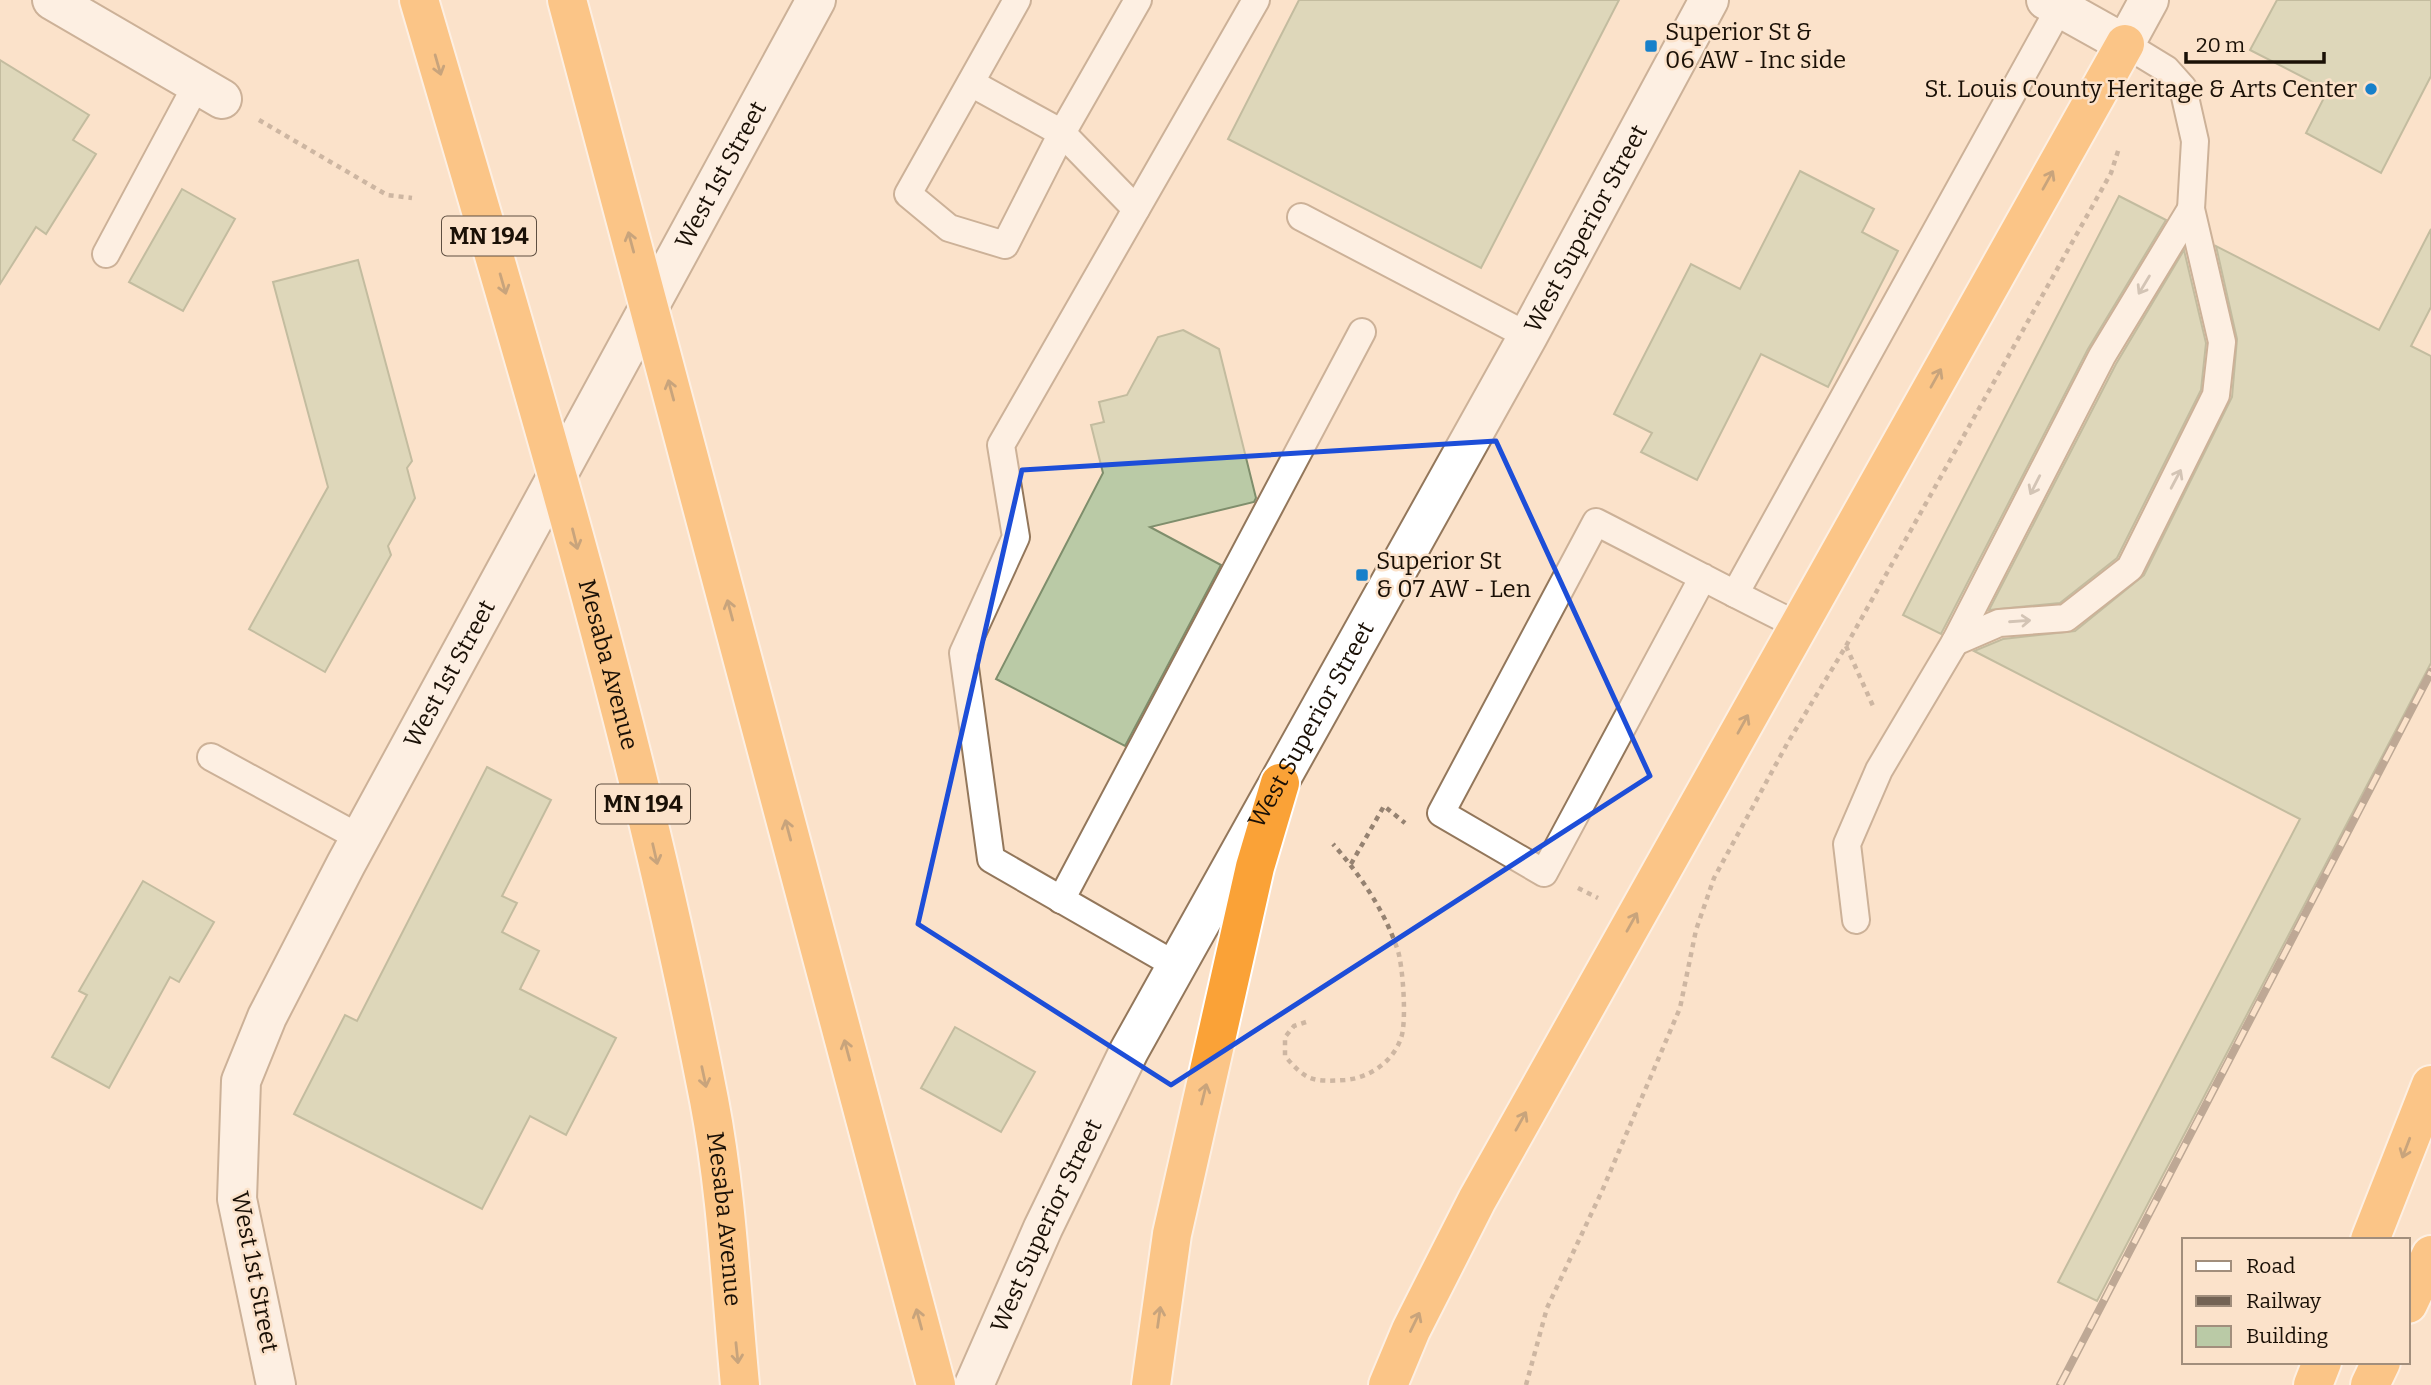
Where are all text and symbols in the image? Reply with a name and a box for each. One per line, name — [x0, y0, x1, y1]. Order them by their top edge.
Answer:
place label: Superior St & 06 AW - Inc side — [1665, 18, 1846, 74]
scale bar — [2186, 21, 2324, 65]
text: 20 m — [2196, 32, 2245, 58]
marker: Superior St & 06 AW - Inc side — [1643, 38, 1659, 54]
one-way arrow — [433, 54, 446, 76]
place label: St. Louis County Heritage & Arts Center — [1924, 75, 2357, 103]
marker: St. Louis County Heritage & Arts Center — [2363, 81, 2379, 97]
street label: West 1st Street — [670, 96, 772, 253]
street label: West Superior Street — [1519, 120, 1653, 337]
one-way arrow — [2042, 170, 2055, 191]
road number: MN 194 — [442, 216, 536, 256]
one-way arrow — [624, 231, 637, 254]
one-way arrow — [497, 272, 510, 294]
one-way arrow — [2136, 275, 2150, 295]
one-way arrow — [1930, 368, 1943, 389]
one-way arrow — [663, 379, 676, 401]
one-way arrow — [2170, 470, 2184, 490]
one-way arrow — [2028, 474, 2042, 495]
one-way arrow — [569, 527, 582, 550]
place label: Superior St & 07 AW - Len — [1376, 547, 1531, 603]
marker: Superior St & 07 AW - Len — [1354, 567, 1370, 583]
street label: Mesaba Avenue — [573, 576, 644, 753]
street label: West 1st Street — [398, 595, 501, 752]
one-way arrow — [722, 599, 735, 621]
one-way arrow — [2008, 614, 2030, 627]
street label: West Superior Street — [1242, 616, 1380, 833]
one-way arrow — [1736, 714, 1750, 734]
road number: MN 194 — [596, 784, 690, 824]
one-way arrow — [781, 819, 794, 842]
one-way arrow — [648, 842, 662, 865]
one-way arrow — [1625, 913, 1639, 933]
one-way arrow — [839, 1039, 852, 1061]
one-way arrow — [698, 1065, 711, 1087]
one-way arrow — [1197, 1083, 1211, 1106]
one-way arrow — [1515, 1111, 1528, 1132]
street label: West Superior Street — [985, 1114, 1108, 1337]
street label: Mesaba Avenue — [701, 1130, 747, 1307]
one-way arrow — [2399, 1137, 2412, 1159]
street label: West 1st Street — [226, 1189, 284, 1355]
legend — [2182, 1238, 2410, 1364]
text: Road — [2246, 1253, 2295, 1279]
text: Railway — [2246, 1288, 2322, 1314]
one-way arrow — [1152, 1306, 1165, 1329]
one-way arrow — [912, 1308, 925, 1331]
one-way arrow — [1409, 1312, 1423, 1333]
text: Building — [2246, 1323, 2329, 1349]
one-way arrow — [731, 1341, 744, 1364]

